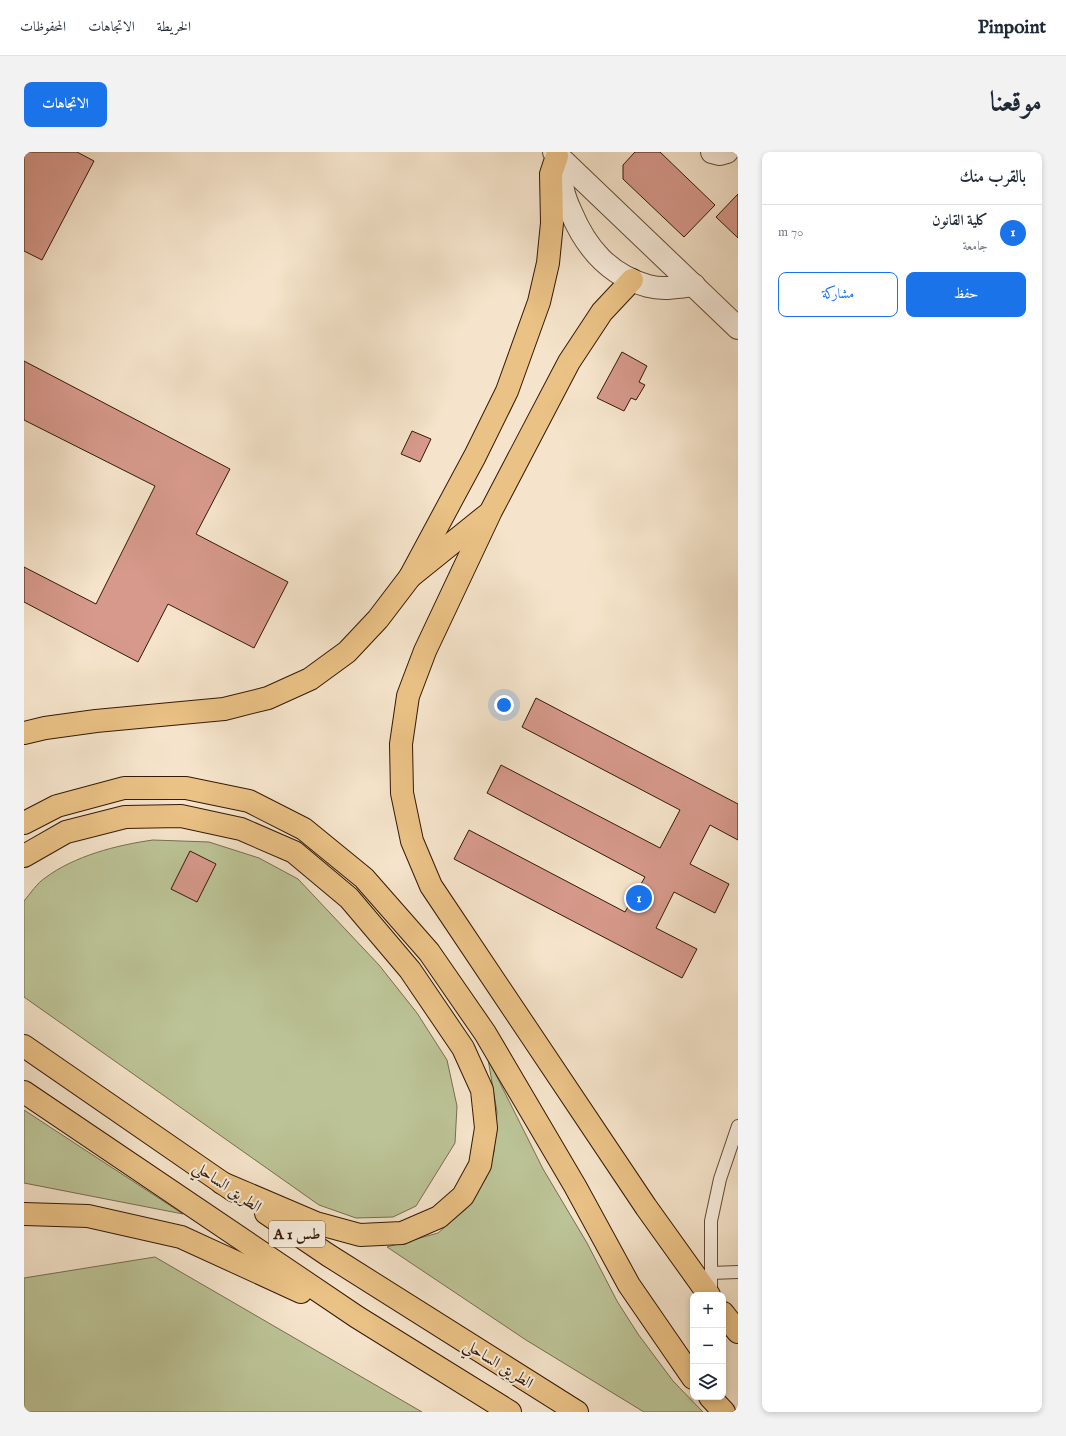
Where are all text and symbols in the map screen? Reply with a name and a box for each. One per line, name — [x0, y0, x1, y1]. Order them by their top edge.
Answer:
text: Pinpoint — [978, 16, 1046, 40]
text: المحفوظات — [20, 18, 66, 36]
text: الاتجاهات — [88, 18, 135, 36]
text: الخريطة — [157, 18, 191, 36]
button: الاتجاهات — [24, 82, 107, 127]
text: موقعنا — [990, 86, 1042, 121]
text: بالقرب منك — [959, 167, 1026, 188]
text: كلية القانون — [932, 211, 988, 230]
text: 70 m — [778, 224, 803, 241]
text: 1 — [1011, 224, 1015, 241]
text: جامعة — [962, 238, 988, 255]
button: مشاركة — [778, 272, 898, 317]
button: حفظ — [906, 272, 1026, 317]
your location — [494, 695, 514, 715]
pin: 1 — [626, 883, 652, 913]
street label: الطريق الساحلي — [187, 1158, 265, 1221]
road number: A 1 طس — [269, 1221, 325, 1247]
map controls — [690, 1292, 726, 1400]
button: + — [690, 1292, 726, 1328]
button: − — [690, 1328, 726, 1364]
street label: الطريق الساحلي — [457, 1336, 536, 1397]
button: layers — [690, 1364, 726, 1400]

